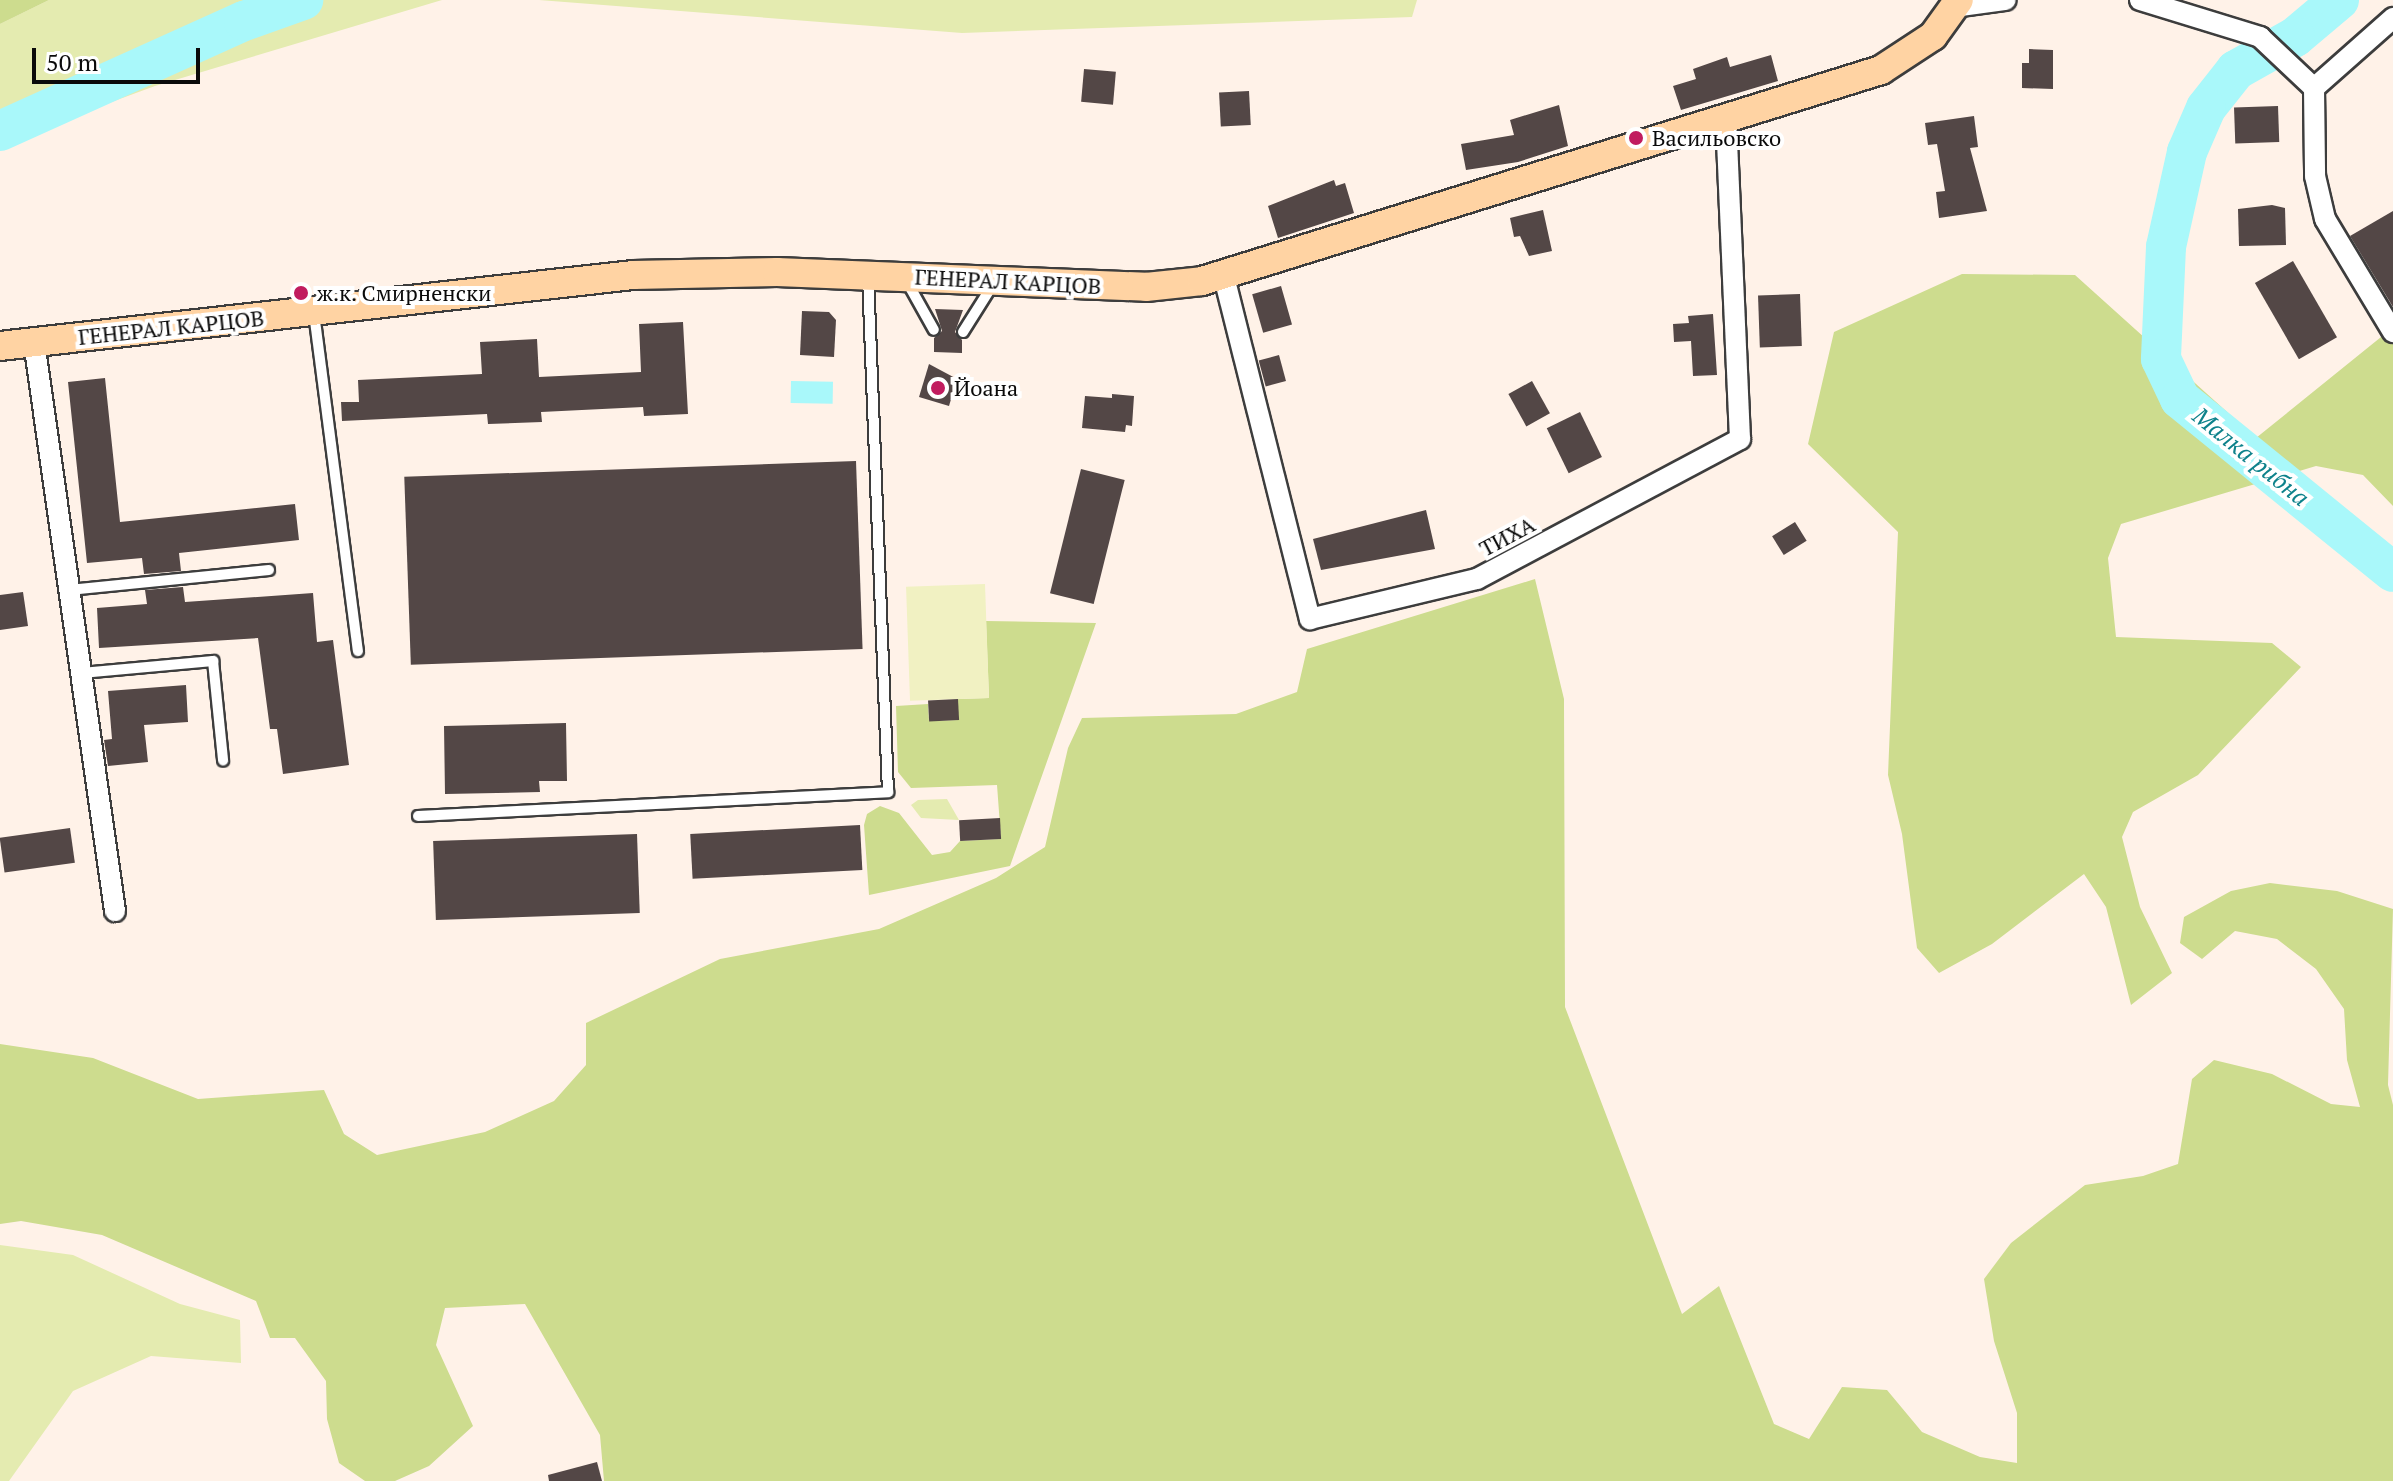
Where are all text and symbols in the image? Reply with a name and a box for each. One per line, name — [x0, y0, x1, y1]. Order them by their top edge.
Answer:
scale bar — [36, 32, 204, 82]
text: 50 m — [46, 46, 98, 78]
place label: Васильовско — [1652, 125, 1781, 151]
marker: Васильовско — [1627, 129, 1645, 147]
street label: ГЕНЕРАЛ КАРЦОВ — [914, 263, 1102, 299]
place label: ж.к. Смирненски — [317, 280, 492, 306]
marker: ж.к. Смирненски — [292, 284, 310, 302]
street label: ГЕНЕРАЛ КАРЦОВ — [77, 304, 265, 350]
place label: Йоана — [954, 375, 1018, 401]
marker: Йоана — [929, 379, 947, 397]
water label: Малка рибна — [2187, 401, 2315, 513]
street label: ТИХА — [1475, 510, 1539, 562]

